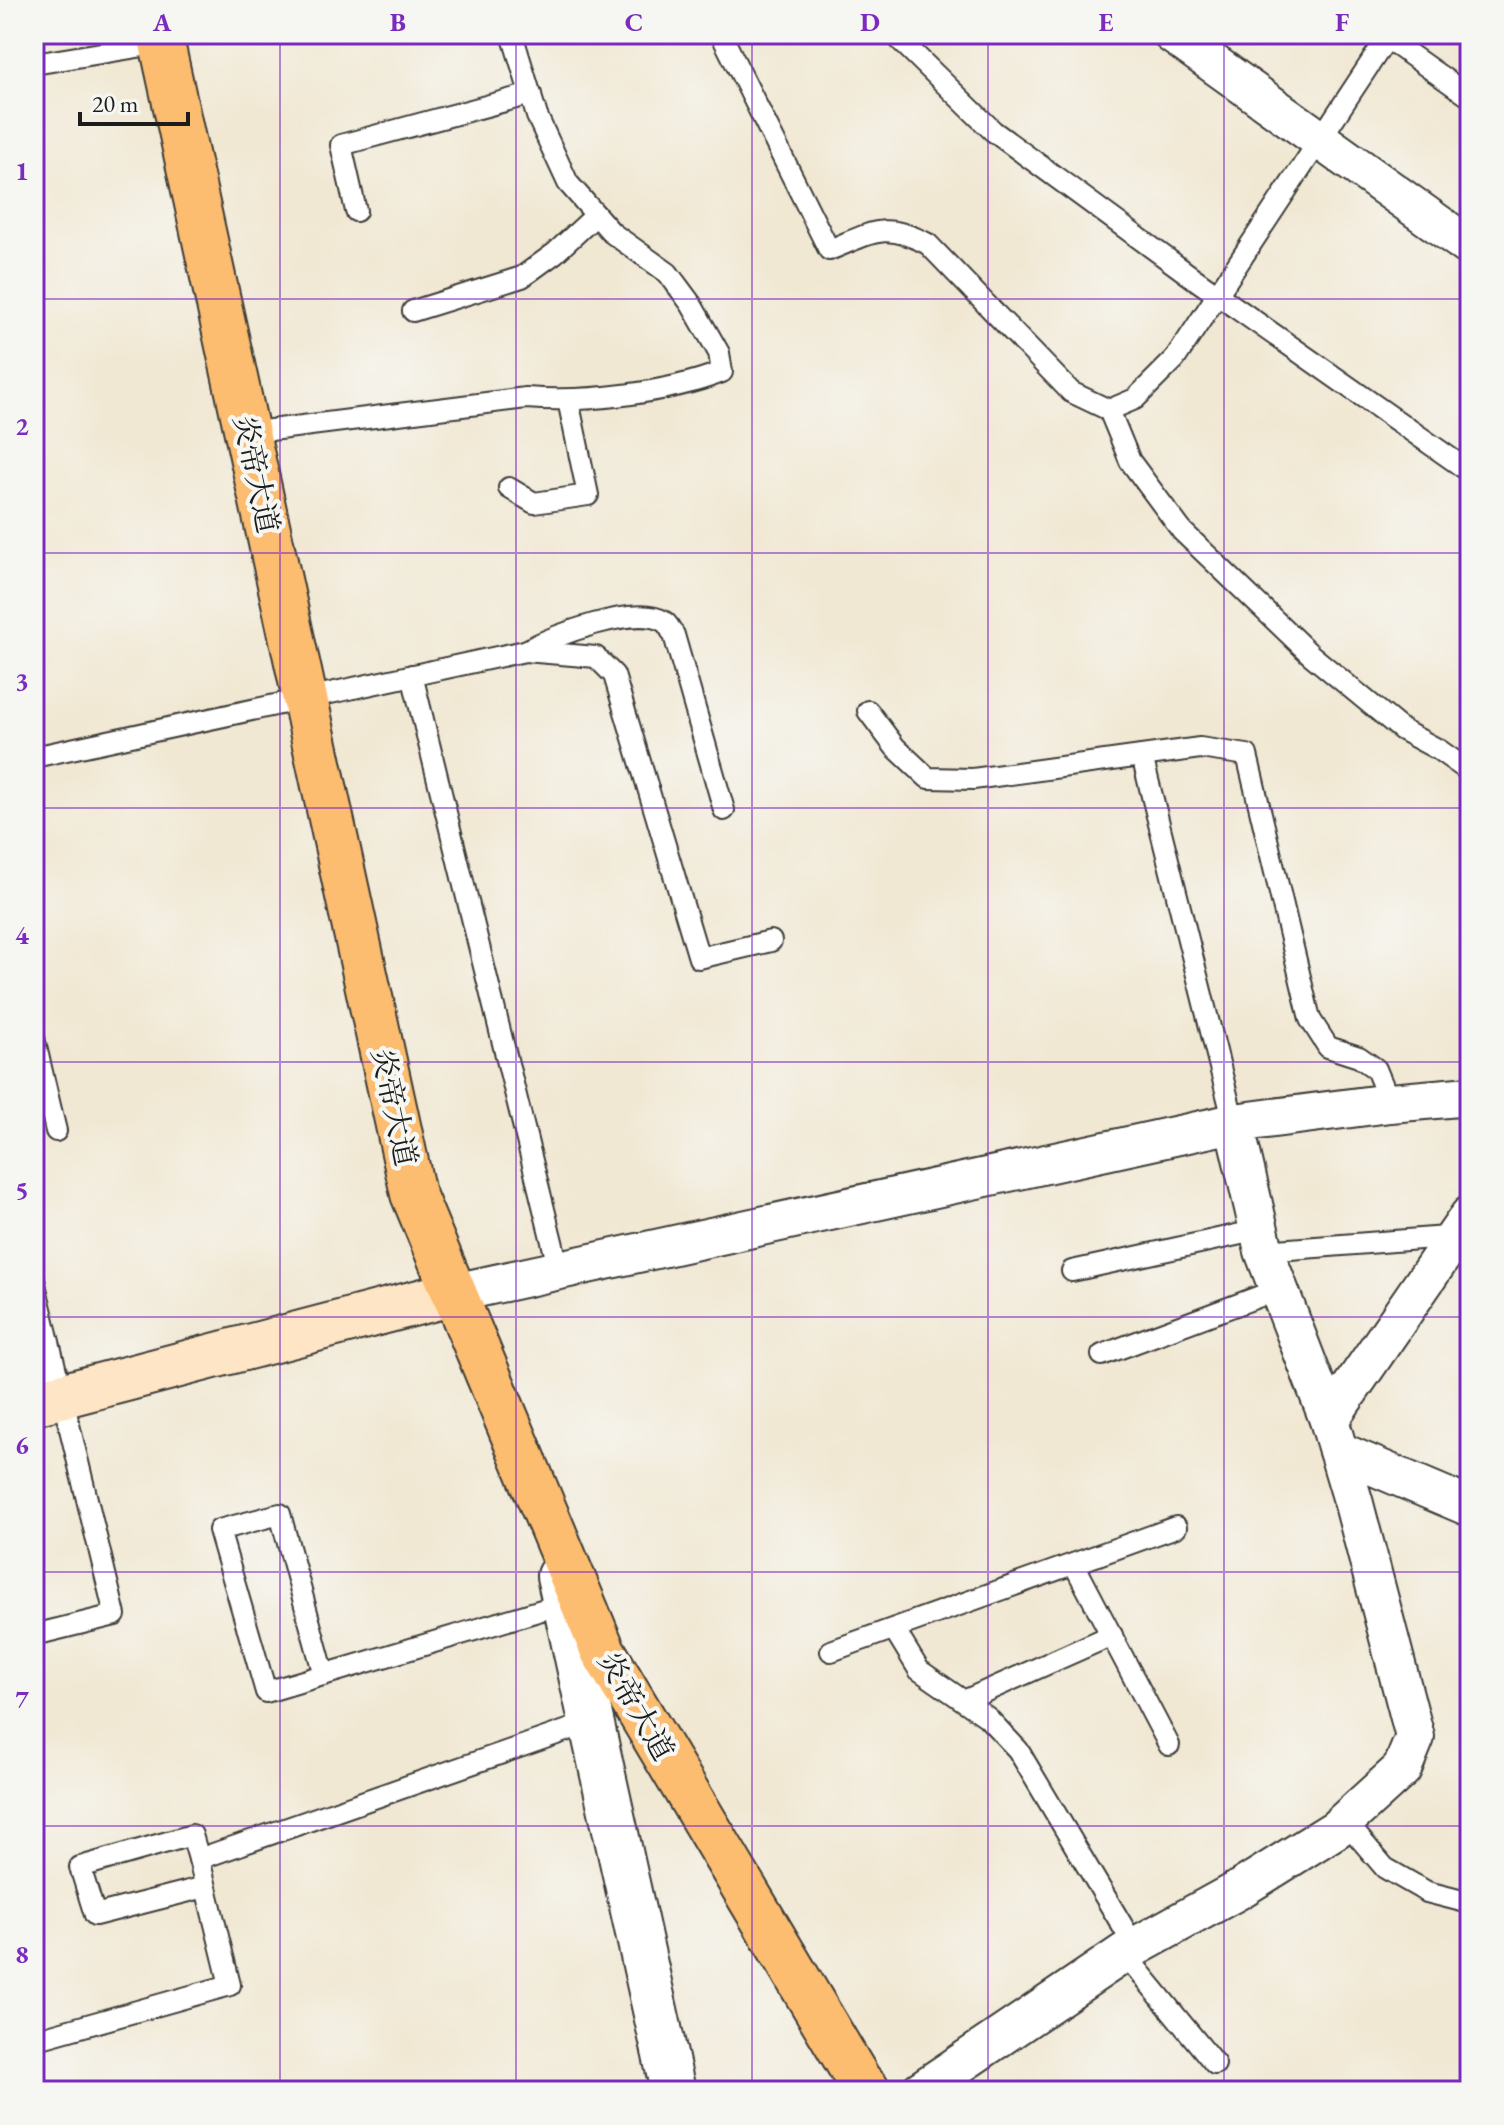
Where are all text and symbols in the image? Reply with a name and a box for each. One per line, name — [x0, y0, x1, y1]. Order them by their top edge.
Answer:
text: A — [152, 5, 172, 39]
text: B — [390, 5, 406, 39]
text: C — [625, 5, 643, 39]
text: D — [860, 5, 880, 39]
text: E — [1099, 5, 1114, 39]
text: F — [1335, 5, 1349, 39]
scale bar — [80, 76, 188, 126]
text: 20 m — [92, 88, 139, 119]
text: 1 — [15, 154, 29, 188]
text: 2 — [15, 409, 29, 443]
street label: 炎帝大道 — [225, 411, 288, 537]
text: 3 — [15, 664, 29, 698]
text: 4 — [15, 918, 29, 952]
street label: 炎帝大道 — [363, 1044, 426, 1170]
text: 5 — [15, 1173, 29, 1207]
text: 6 — [15, 1428, 29, 1462]
street label: 炎帝大道 — [590, 1644, 683, 1767]
text: 7 — [15, 1682, 29, 1716]
text: 8 — [15, 1937, 29, 1971]

